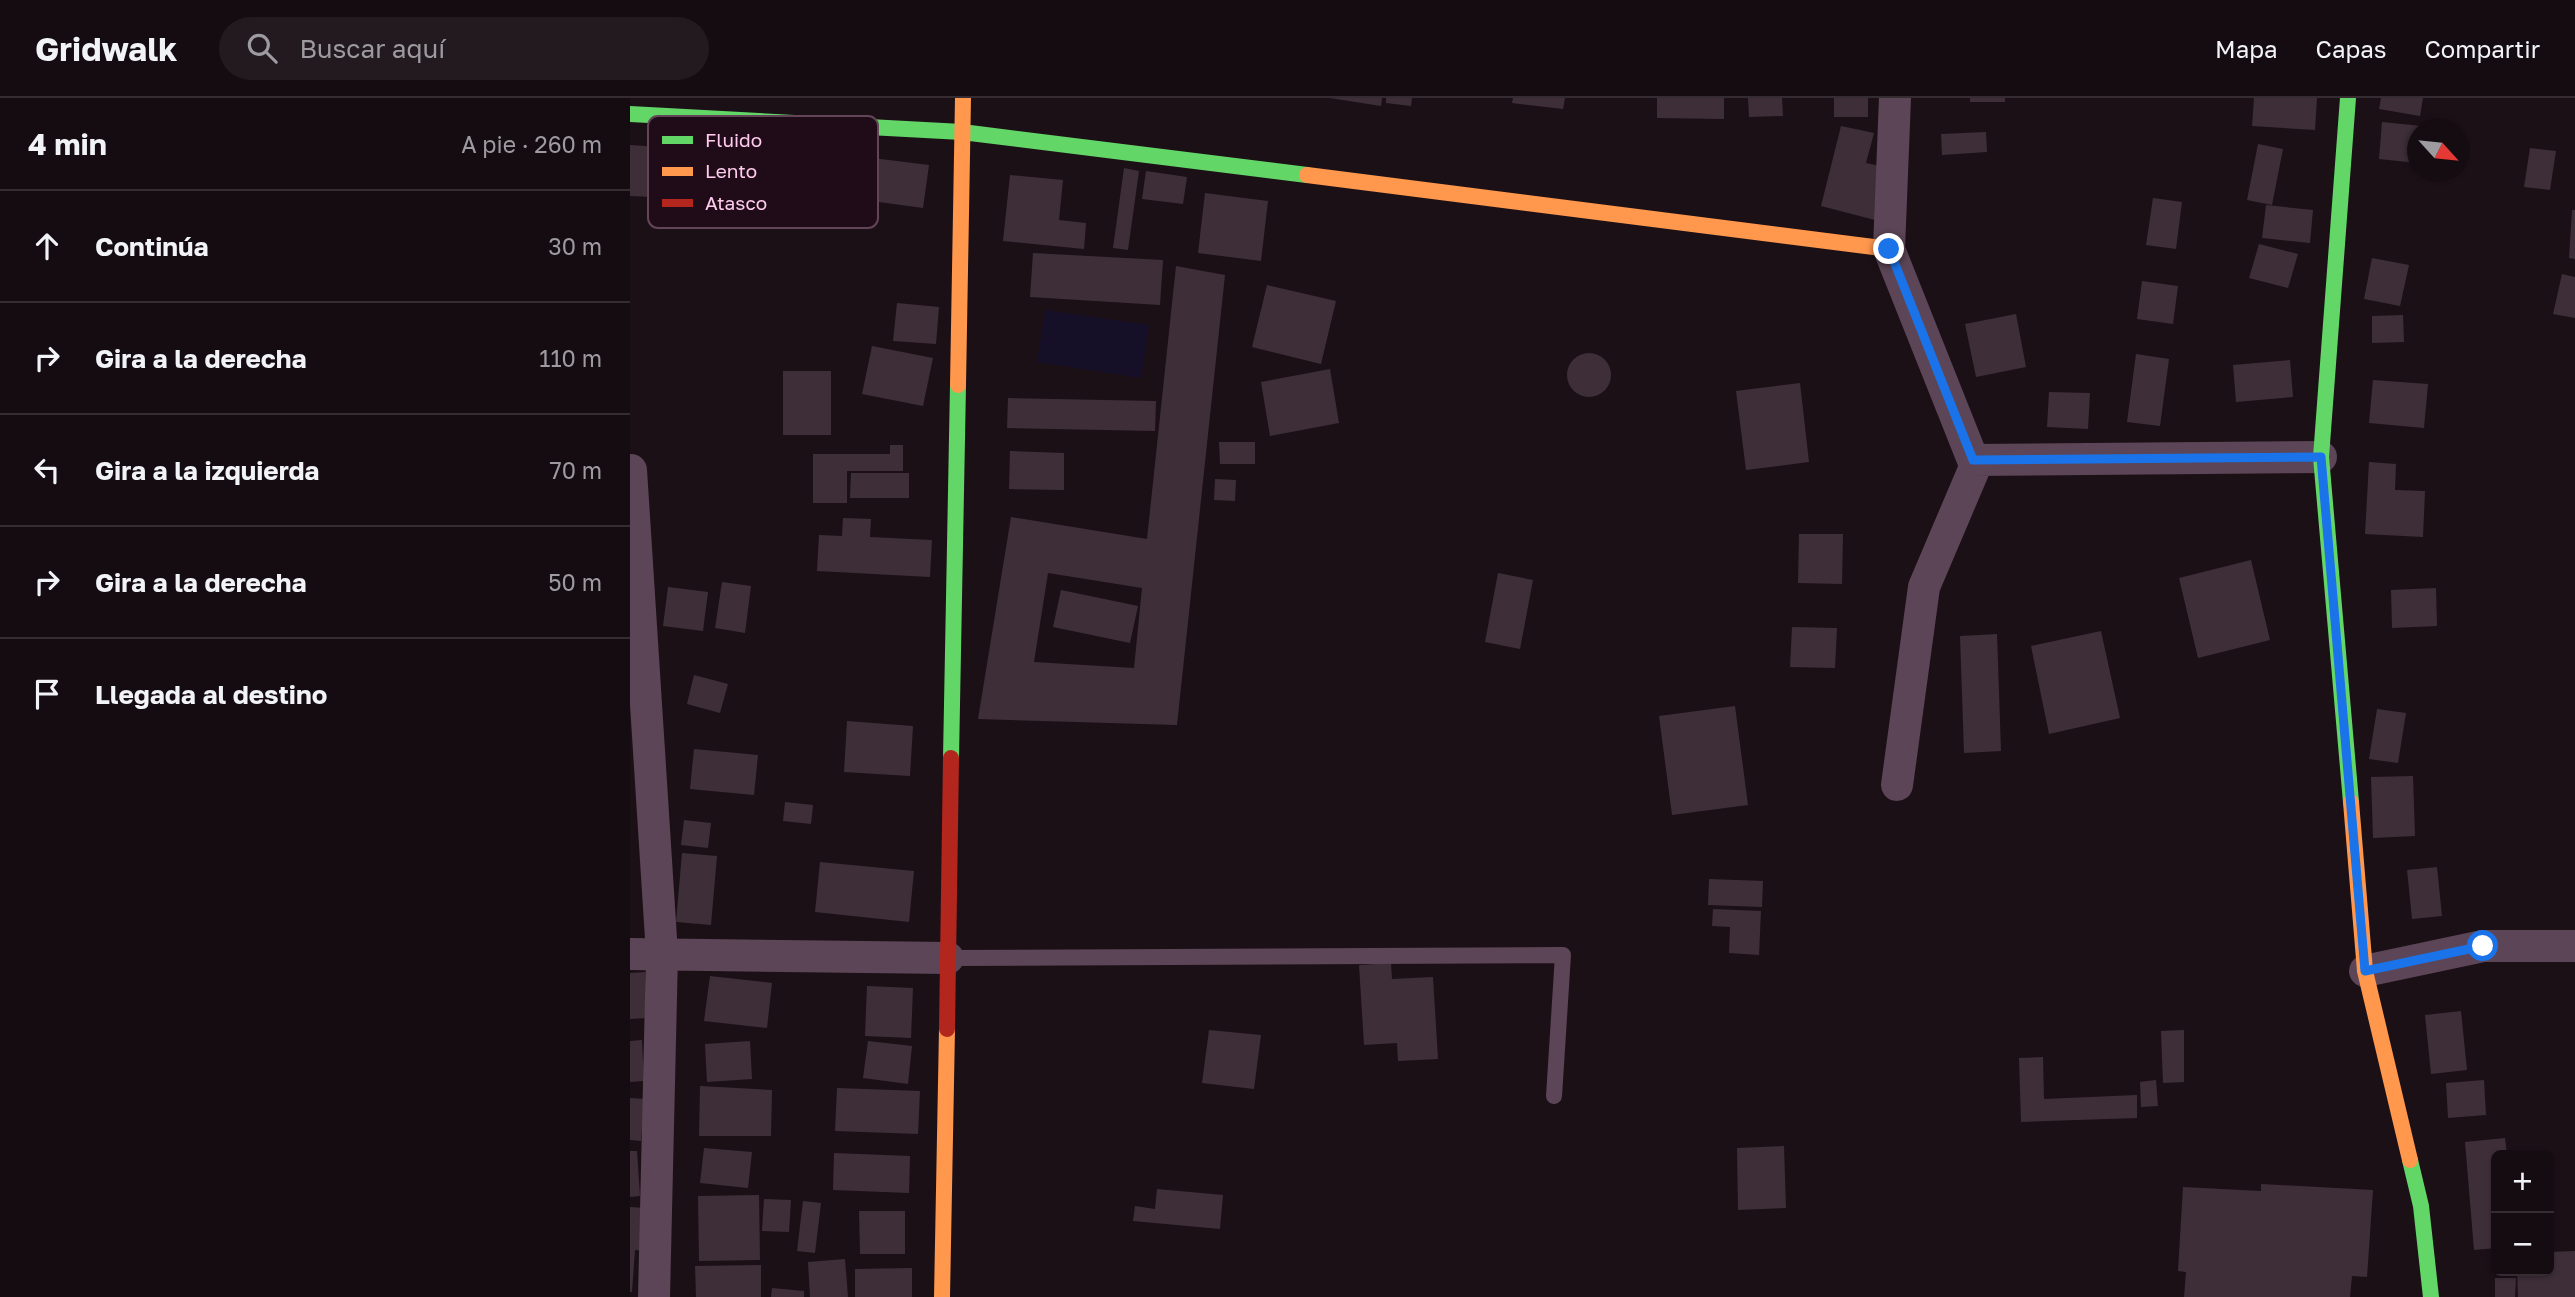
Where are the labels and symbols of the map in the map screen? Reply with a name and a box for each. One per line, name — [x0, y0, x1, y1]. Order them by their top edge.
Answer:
legend — [648, 116, 878, 228]
north arrow — [2407, 119, 2470, 182]
text: Fluido — [705, 128, 762, 151]
text: Lento — [705, 159, 757, 182]
text: Atasco — [705, 191, 767, 214]
route end — [1873, 233, 1904, 264]
route start — [2467, 930, 2498, 961]

